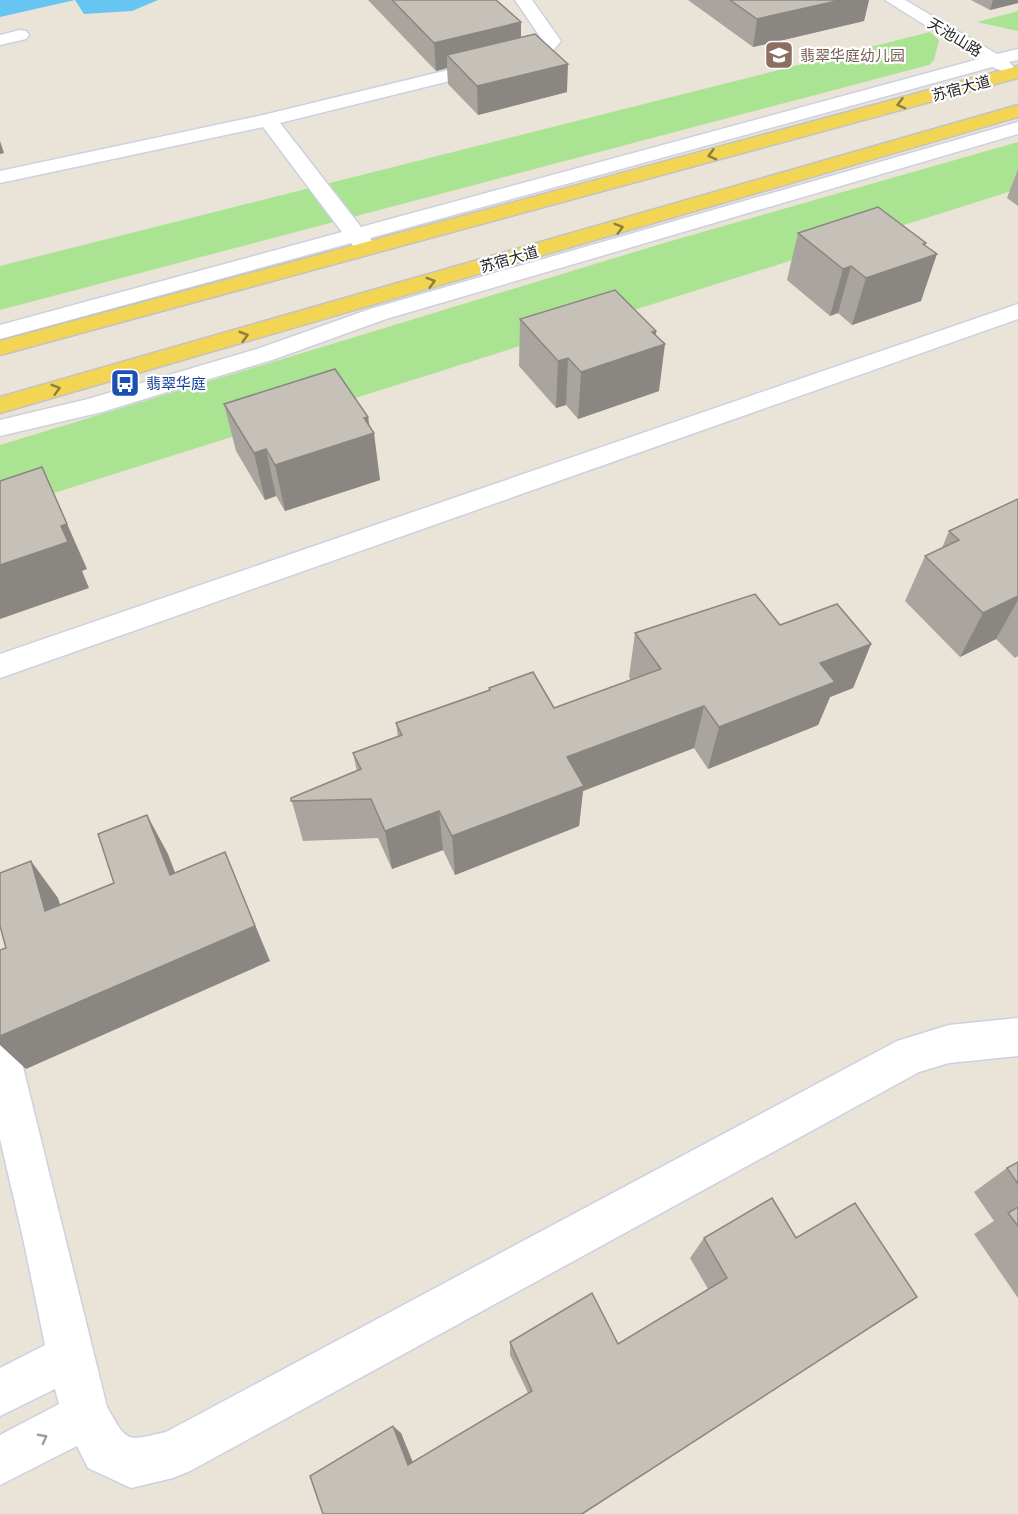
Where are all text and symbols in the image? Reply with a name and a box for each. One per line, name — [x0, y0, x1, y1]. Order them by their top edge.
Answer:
street label: 天池山路 — [924, 13, 986, 61]
school or university icon: 翡翠华庭幼儿园 — [763, 39, 795, 71]
place label: 翡翠华庭幼儿园 — [800, 45, 905, 66]
street label: 苏宿大道 — [929, 70, 993, 106]
one-way arrow — [896, 97, 907, 109]
one-way arrow — [708, 147, 718, 160]
one-way arrow — [613, 222, 623, 235]
street label: 苏宿大道 — [477, 241, 541, 277]
one-way arrow — [425, 277, 436, 289]
one-way arrow — [238, 331, 249, 343]
bus stop icon: 翡翠华庭 — [109, 367, 141, 399]
place label: 翡翠华庭 — [146, 373, 206, 394]
one-way arrow — [50, 384, 61, 396]
one-way arrow — [37, 1434, 48, 1445]

